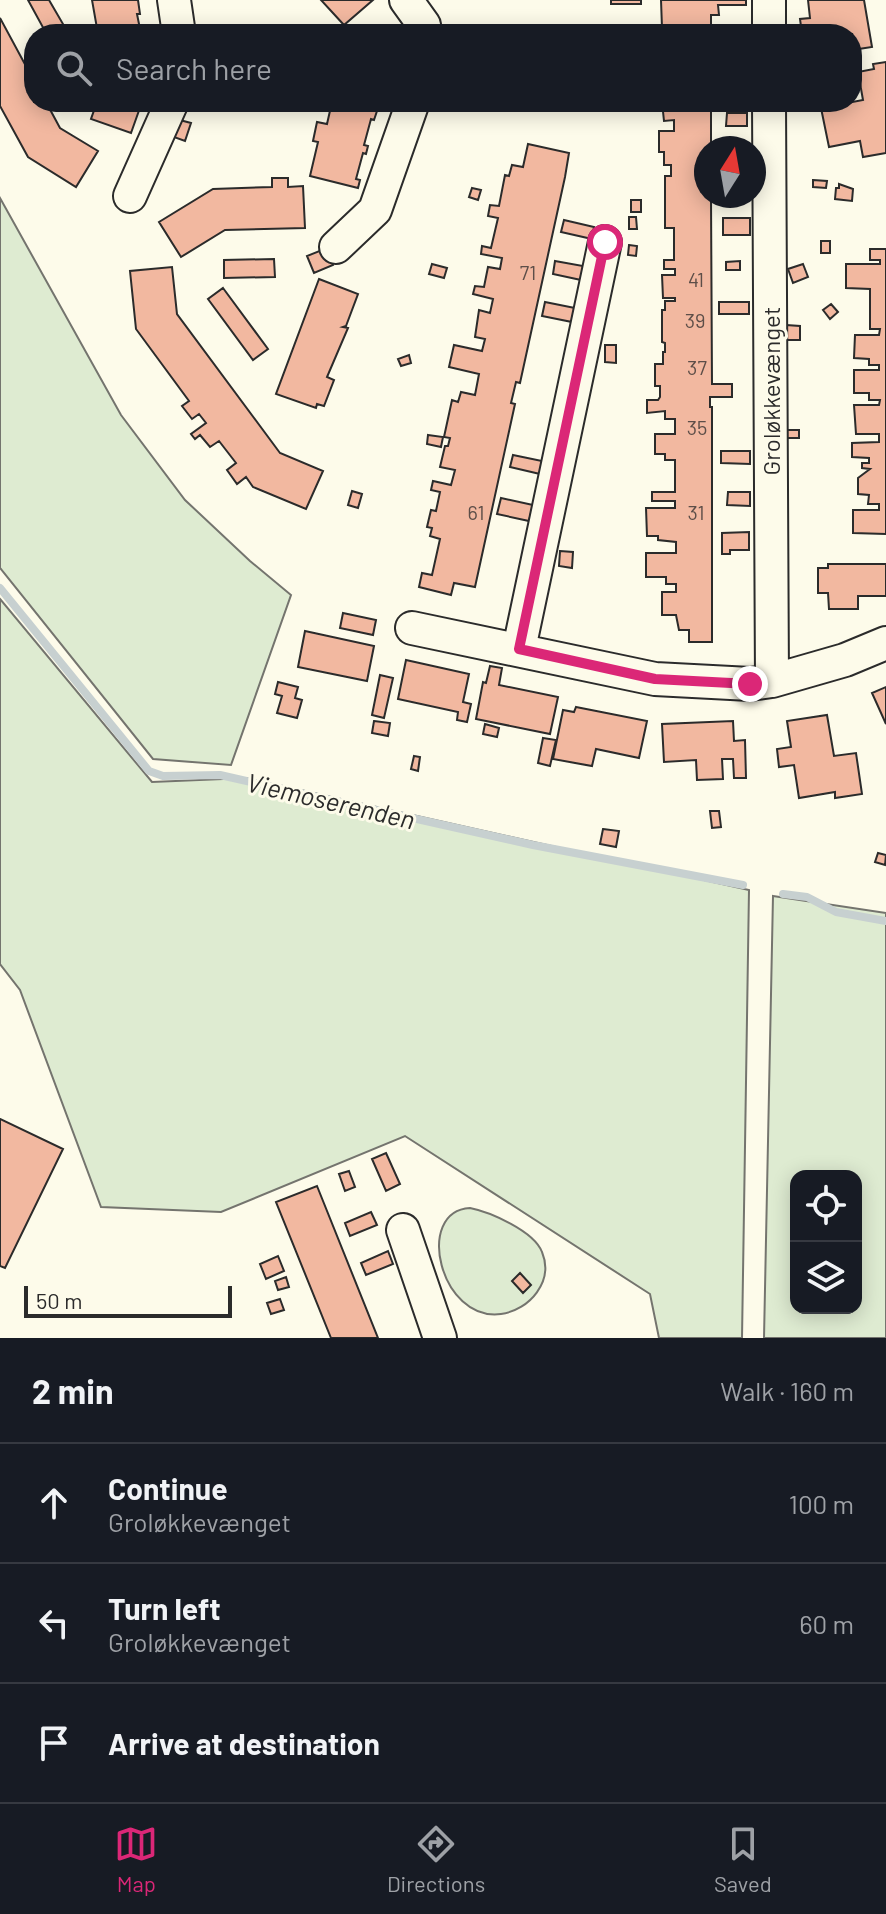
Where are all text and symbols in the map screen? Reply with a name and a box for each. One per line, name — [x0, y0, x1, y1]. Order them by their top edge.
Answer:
search box — [24, 24, 862, 112]
icon: search — [52, 46, 96, 90]
text: Search here — [116, 50, 272, 86]
north arrow — [694, 136, 766, 208]
route start — [587, 224, 623, 260]
house number: 71 — [520, 260, 536, 284]
house number: 41 — [688, 267, 704, 291]
street label: Groløkkevænget — [756, 307, 785, 475]
house number: 39 — [685, 308, 705, 332]
house number: 37 — [687, 355, 707, 379]
house number: 35 — [687, 415, 707, 439]
house number: 61 — [468, 500, 484, 524]
house number: 31 — [687, 500, 705, 524]
route end — [732, 666, 768, 702]
water label: Viemoserenden — [244, 766, 418, 834]
map controls — [790, 1170, 862, 1314]
button: locate — [790, 1170, 862, 1242]
button: layers — [790, 1242, 862, 1314]
scale bar — [24, 1282, 232, 1318]
text: 50 m — [36, 1287, 82, 1313]
text: 2 min — [32, 1370, 114, 1411]
text: Walk · 160 m — [720, 1375, 854, 1406]
text: Continue — [108, 1470, 228, 1506]
icon: ahead — [32, 1481, 76, 1525]
text: 100 m — [789, 1488, 854, 1519]
text: Groløkkevænget — [108, 1506, 291, 1537]
text: Turn left — [108, 1590, 221, 1626]
icon: left — [32, 1601, 76, 1645]
text: 60 m — [799, 1608, 854, 1639]
text: Groløkkevænget — [108, 1626, 291, 1657]
icon: arrive — [32, 1721, 76, 1765]
text: Arrive at destination — [108, 1725, 380, 1761]
tab: Map — [114, 1822, 158, 1896]
tab: Directions — [387, 1822, 485, 1896]
tab: Saved — [714, 1822, 772, 1896]

